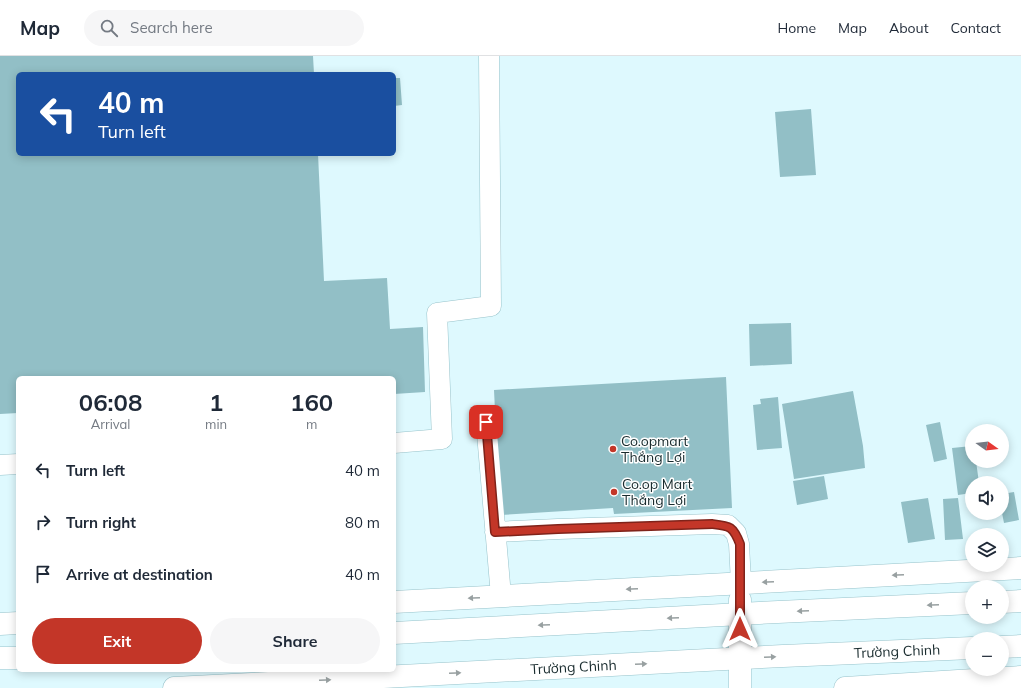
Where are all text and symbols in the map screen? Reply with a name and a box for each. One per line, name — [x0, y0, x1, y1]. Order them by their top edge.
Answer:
search box — [84, 10, 364, 46]
text: Map — [20, 16, 60, 40]
icon: search — [98, 17, 120, 39]
text: Search here — [130, 18, 213, 37]
text: Home — [777, 19, 816, 37]
text: Map — [838, 19, 867, 37]
text: About — [889, 19, 929, 37]
text: Contact — [951, 19, 1001, 37]
text: 40 m — [98, 85, 164, 120]
icon: left — [32, 88, 84, 140]
text: Turn left — [98, 120, 166, 143]
text: 06:08 — [79, 387, 142, 417]
text: 1 — [209, 387, 223, 417]
text: 160 — [290, 387, 333, 417]
pin — [469, 405, 503, 439]
icon: arrive — [475, 411, 497, 433]
text: Arrival — [91, 416, 130, 432]
text: min — [205, 416, 227, 432]
text: m — [306, 416, 317, 432]
north arrow — [965, 424, 1009, 468]
map controls — [965, 424, 1009, 676]
place label: Co.opmart Thắng Lợi — [621, 432, 688, 466]
marker: Co.opmart Thắng Lợi — [608, 444, 618, 454]
icon: left — [32, 459, 54, 481]
text: Turn left — [66, 461, 125, 480]
text: 40 m — [345, 461, 380, 480]
place label: Co.op Mart Thắng Lợi — [622, 475, 693, 509]
button: sound — [965, 476, 1009, 520]
marker: Co.op Mart Thắng Lợi — [609, 487, 619, 497]
icon: right — [32, 511, 54, 533]
text: Turn right — [66, 513, 136, 532]
text: 80 m — [345, 513, 380, 532]
button: layers — [965, 528, 1009, 572]
icon: arrive — [32, 563, 54, 585]
text: Arrive at destination — [66, 565, 213, 584]
text: 40 m — [345, 565, 380, 584]
one-way arrow — [892, 571, 904, 578]
one-way arrow — [762, 578, 774, 585]
button: + — [965, 580, 1009, 624]
one-way arrow — [626, 586, 638, 593]
one-way arrow — [468, 594, 480, 601]
one-way arrow — [927, 602, 939, 609]
position arrow — [719, 608, 761, 650]
one-way arrow — [796, 608, 809, 614]
one-way arrow — [667, 614, 679, 621]
button: Exit — [32, 618, 202, 664]
button: Share — [210, 618, 380, 664]
one-way arrow — [538, 621, 550, 628]
button: − — [965, 632, 1009, 676]
street label: Trường Chinh — [853, 640, 941, 662]
one-way arrow — [764, 654, 777, 660]
street label: Trường Chinh — [530, 656, 617, 678]
one-way arrow — [635, 660, 647, 667]
one-way arrow — [449, 670, 461, 677]
one-way arrow — [319, 677, 332, 683]

